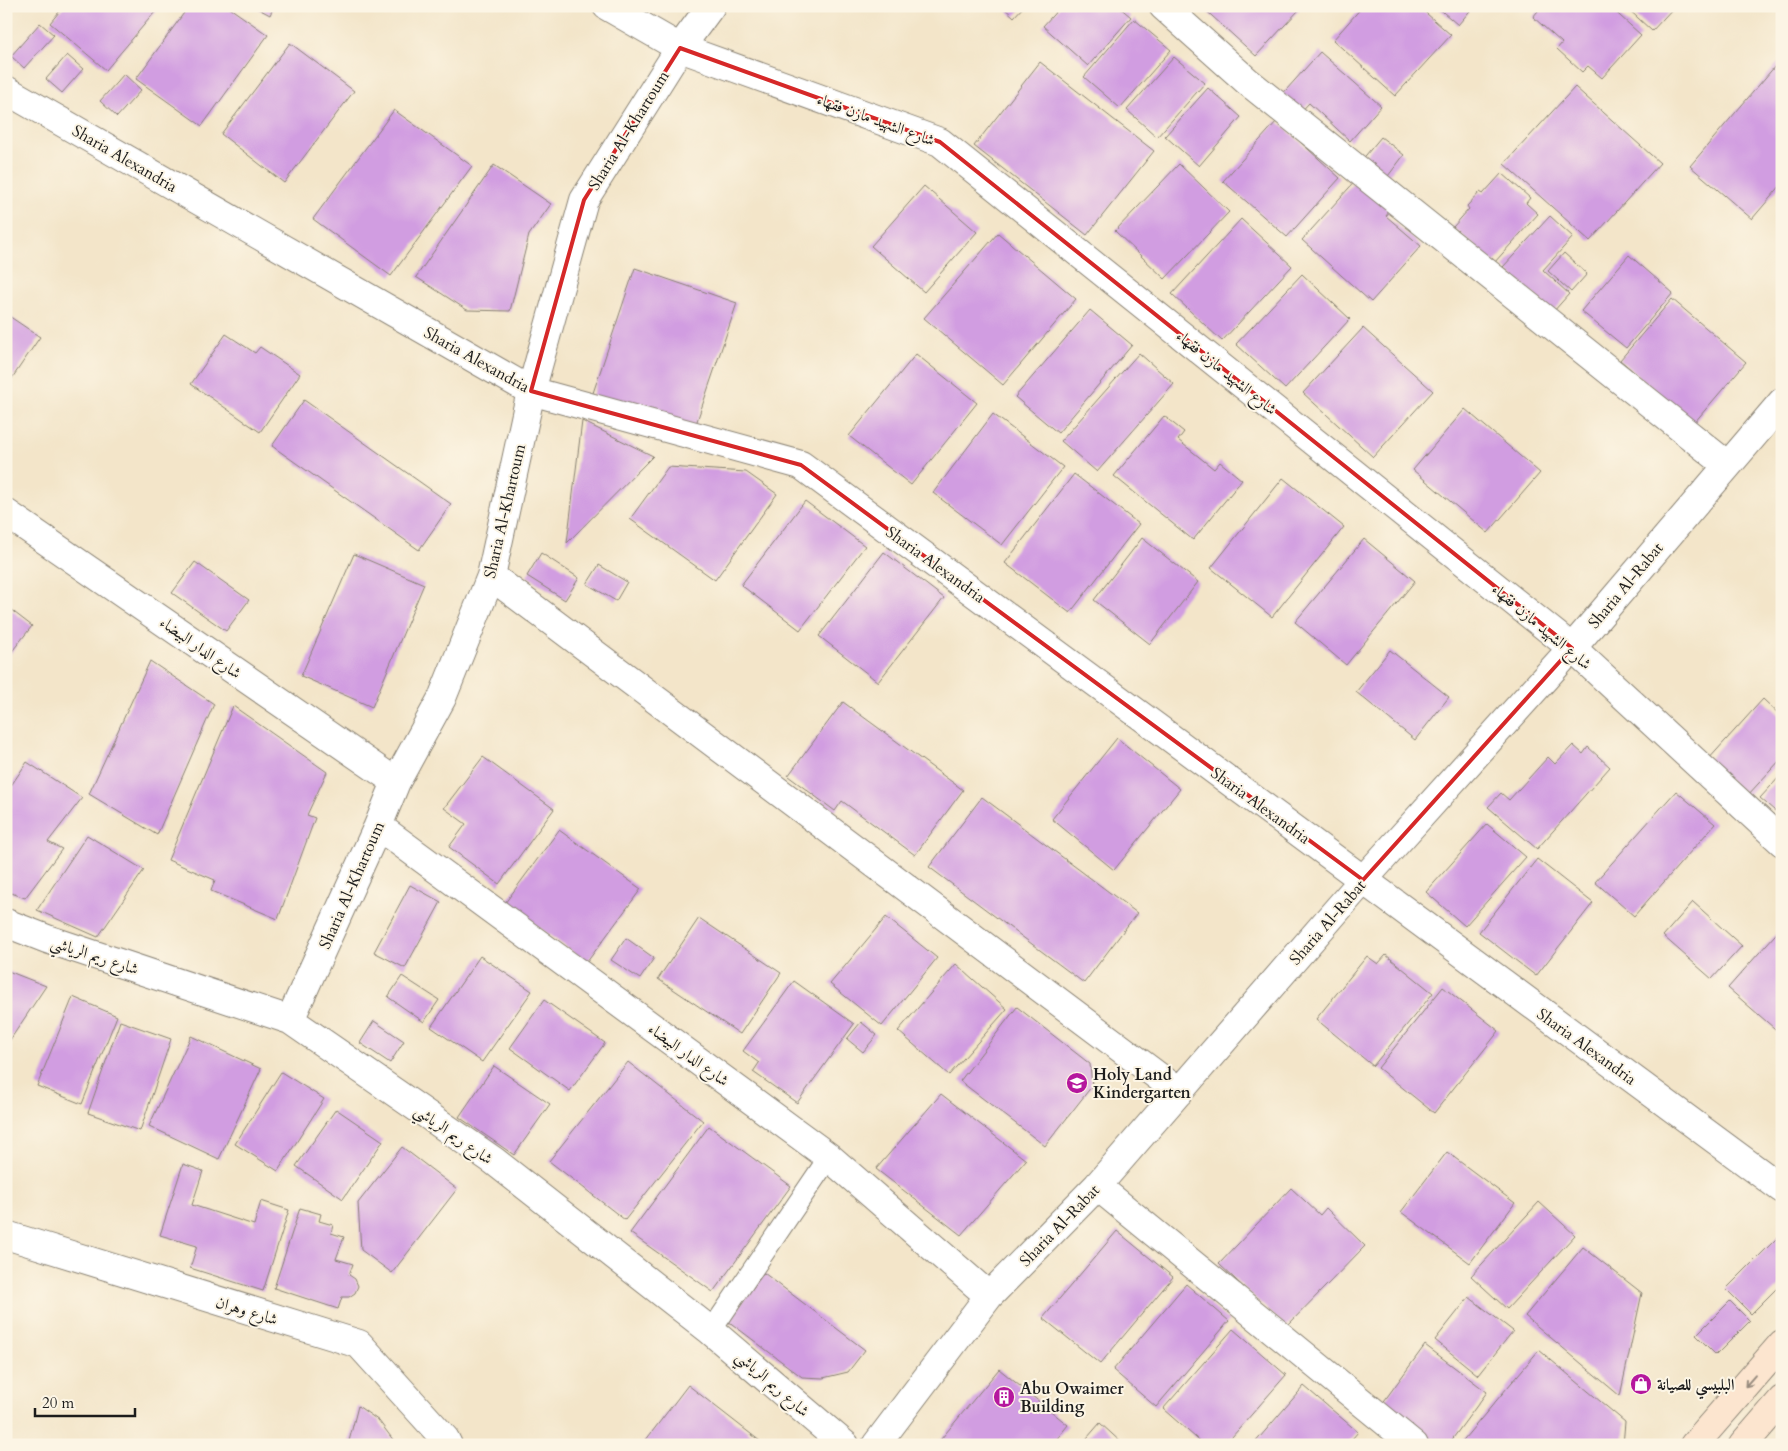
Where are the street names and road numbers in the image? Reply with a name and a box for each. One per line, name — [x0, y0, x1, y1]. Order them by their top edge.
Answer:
street label: Sharia Al-Khartoum — [583, 66, 675, 195]
street label: شارع الشهيد مازن فقهاء — [813, 88, 938, 153]
street label: Sharia Alexandria — [68, 120, 181, 198]
street label: Sharia Alexandria — [420, 322, 533, 398]
street label: شارع الشهيد مازن فقهاء — [1170, 325, 1281, 422]
street label: Sharia Al-Khartoum — [479, 441, 531, 581]
street label: Sharia Alexandria — [881, 521, 990, 608]
street label: Sharia Al-Rabat — [1583, 538, 1668, 633]
street label: شارع الشهيد مازن فقهاء — [1486, 578, 1596, 677]
street label: شارع الدار البيضاء — [154, 612, 246, 686]
street label: Sharia Alexandria — [1206, 762, 1315, 849]
street label: Sharia Al-Khartoum — [314, 818, 390, 953]
street label: Sharia Al-Rabat — [1285, 875, 1371, 970]
street label: شارع ريم الرياشي — [47, 931, 141, 984]
street label: Sharia Alexandria — [1532, 1003, 1641, 1090]
street label: شارع الدار البيضاء — [642, 1018, 733, 1093]
street label: شارع ريم الرياشي — [408, 1100, 497, 1173]
street label: Sharia Al-Rabat — [1015, 1180, 1105, 1272]
street label: شارع وهران — [212, 1291, 280, 1333]
street label: شارع ريم الرياشي — [728, 1346, 814, 1425]

